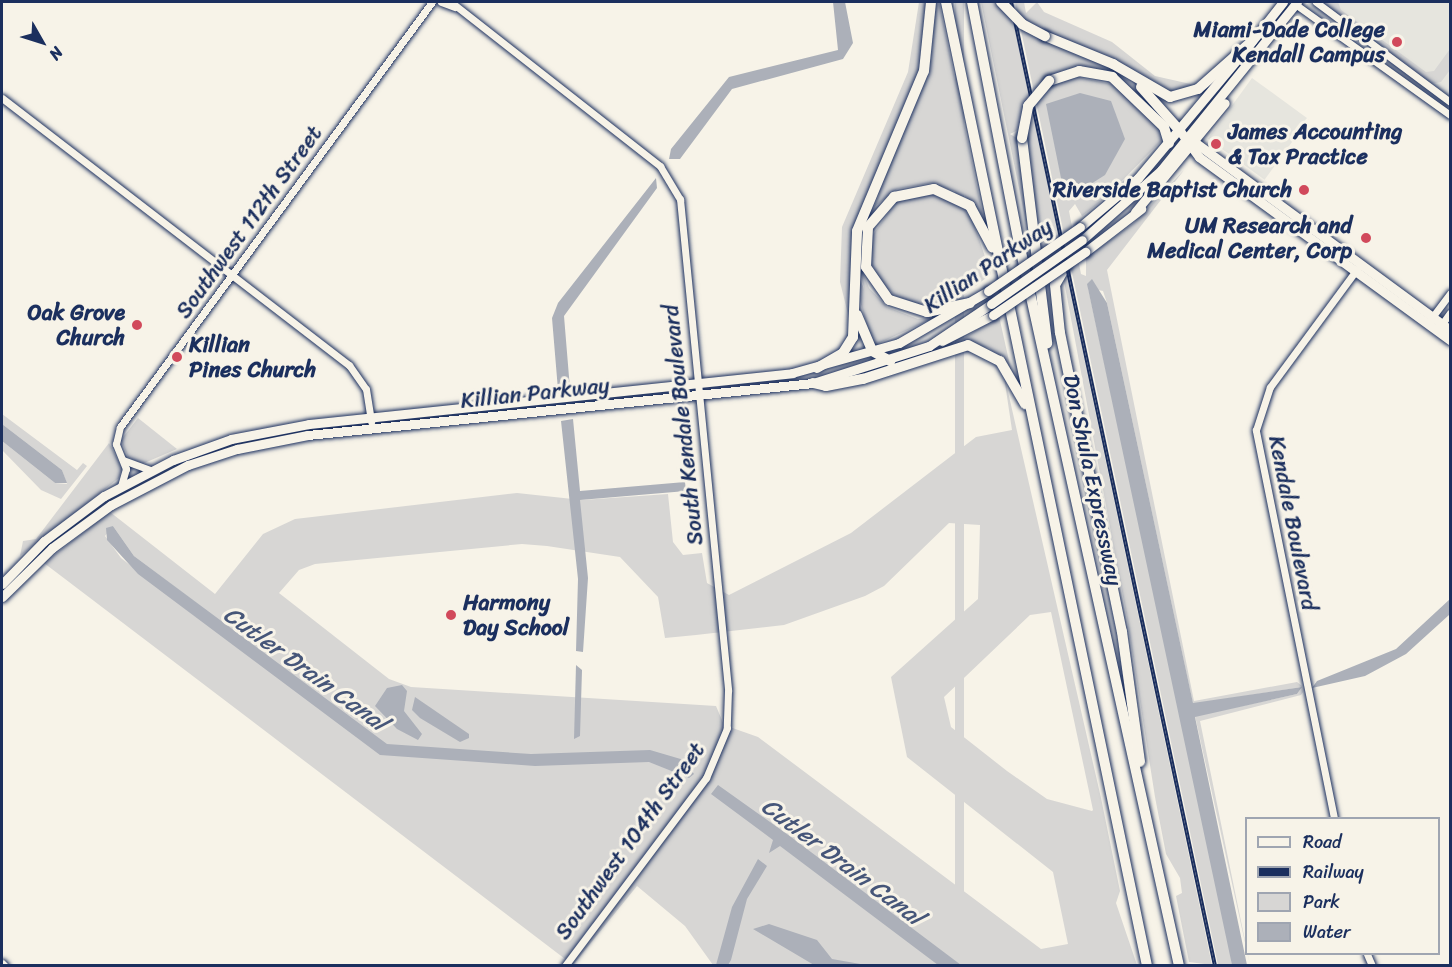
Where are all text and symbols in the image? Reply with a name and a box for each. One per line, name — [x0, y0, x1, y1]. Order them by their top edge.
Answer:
north arrow — [12, 12, 72, 72]
place label: Miami-Dade College Kendall Campus — [1193, 16, 1385, 68]
marker: Miami-Dade College Kendall Campus — [1390, 35, 1404, 49]
text: N — [42, 40, 71, 67]
place label: James Accounting & Tax Practice — [1228, 118, 1403, 170]
street label: Southwest 112th Street — [170, 121, 328, 323]
marker: James Accounting & Tax Practice — [1209, 137, 1223, 151]
place label: Riverside Baptist Church — [1053, 177, 1292, 203]
marker: Riverside Baptist Church — [1297, 183, 1311, 197]
place label: UM Research and Medical Center, Corp — [1147, 212, 1352, 264]
street label: Killian Parkway — [919, 213, 1057, 319]
marker: UM Research and Medical Center, Corp — [1357, 229, 1375, 247]
place label: Oak Grove Church — [27, 299, 125, 350]
street label: South Kendale Boulevard — [657, 304, 709, 546]
marker: Oak Grove Church — [130, 318, 144, 332]
place label: Killian Pines Church — [189, 331, 316, 382]
marker: Killian Pines Church — [170, 350, 184, 364]
street label: Killian Parkway — [459, 372, 611, 414]
street label: Don Shula Expressway — [1058, 372, 1128, 588]
street label: Kendale Boulevard — [1263, 433, 1323, 613]
place label: Harmony Day School — [463, 589, 569, 640]
water label: Cutler Drain Canal — [218, 600, 392, 738]
marker: Harmony Day School — [444, 608, 458, 622]
street label: Southwest 104th Street — [550, 737, 710, 945]
water label: Cutler Drain Canal — [756, 792, 928, 932]
legend — [1245, 817, 1440, 955]
text: Road — [1303, 826, 1342, 858]
text: Railway — [1303, 856, 1364, 888]
text: Park — [1303, 886, 1340, 918]
text: Water — [1303, 916, 1350, 948]

